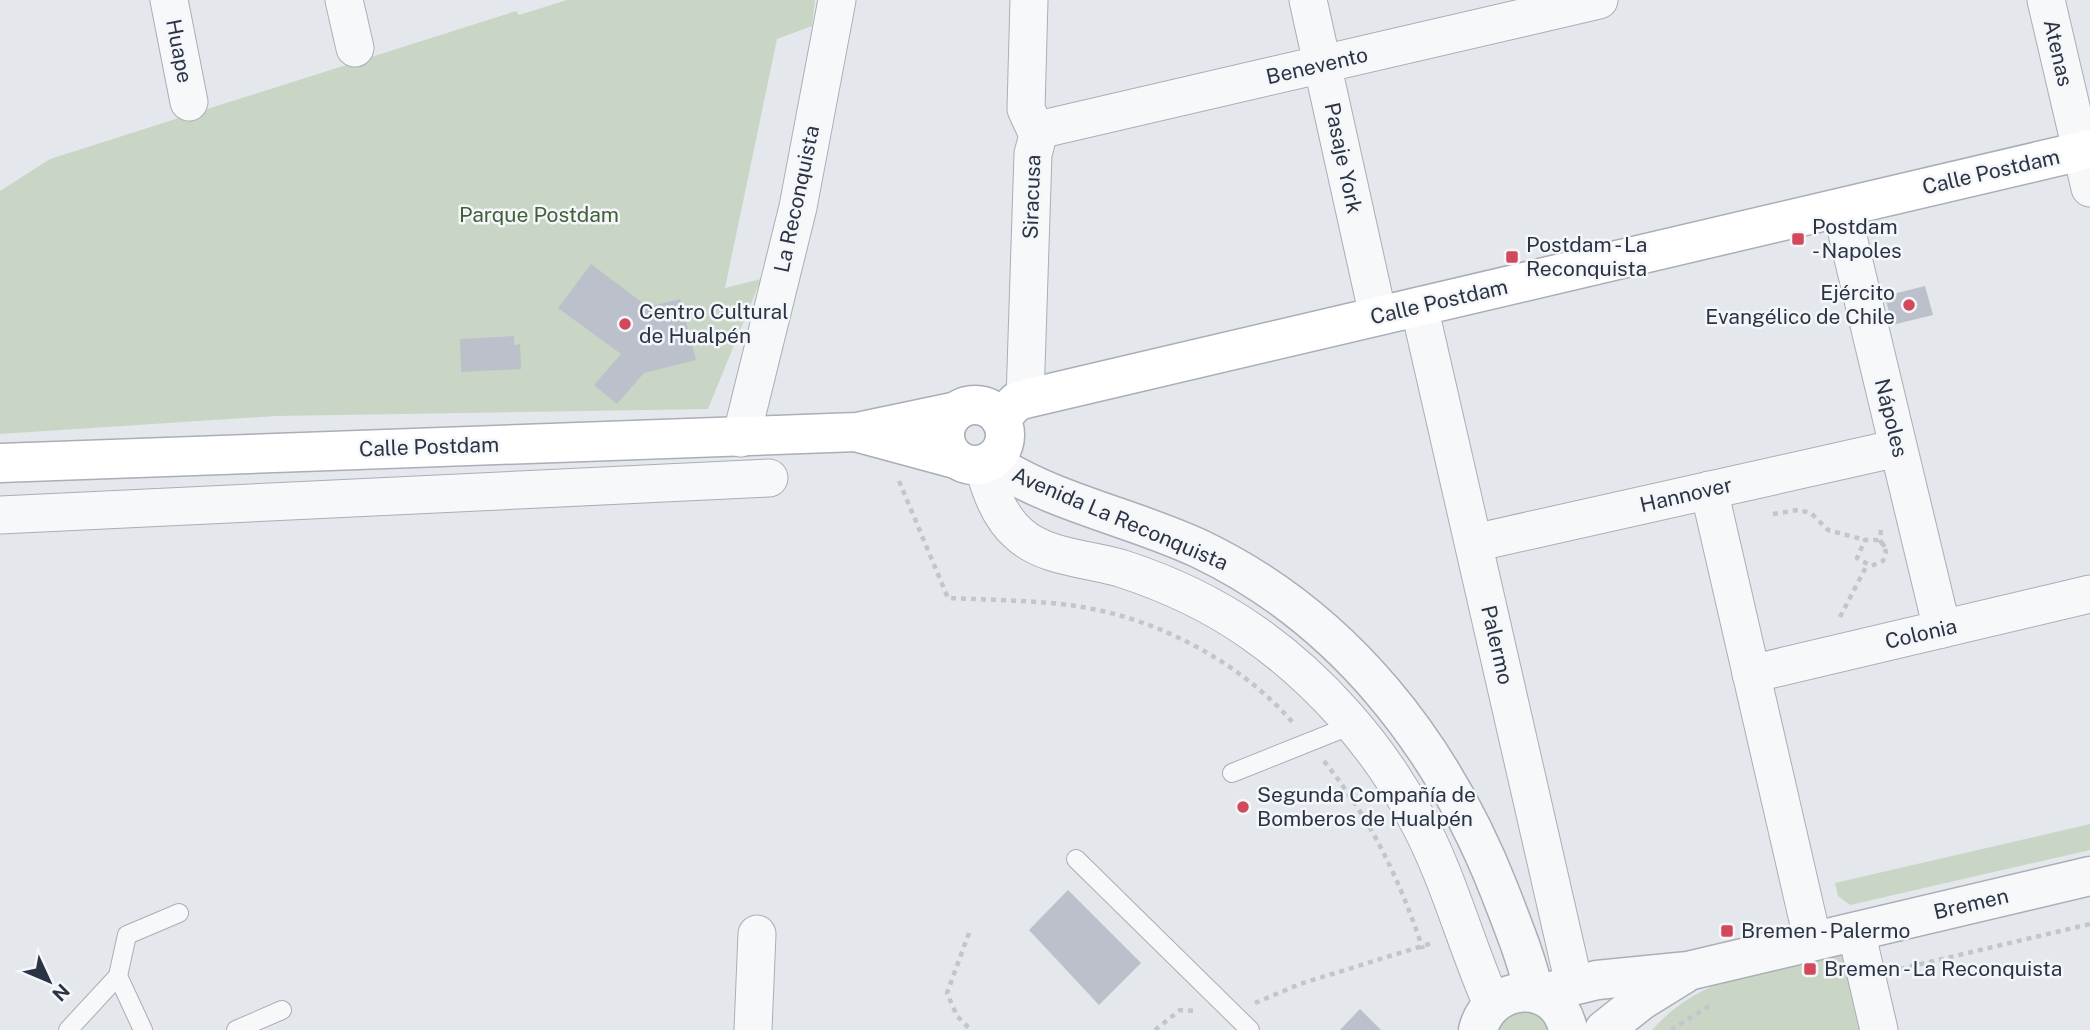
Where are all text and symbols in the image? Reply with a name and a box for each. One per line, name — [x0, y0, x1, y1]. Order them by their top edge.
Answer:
street label: Huape — [161, 17, 198, 85]
street label: Atenas — [2039, 17, 2078, 89]
street label: Benevento — [1264, 42, 1370, 89]
street label: Pasaje York — [1320, 100, 1367, 216]
street label: La Reconquista — [769, 123, 824, 275]
street label: Calle Postdam — [1920, 144, 2062, 199]
street label: Siracusa — [1018, 154, 1045, 240]
park label: Parque Postdam — [459, 202, 619, 227]
place label: Postdam - Napoles — [1812, 214, 1902, 263]
marker: Postdam - Napoles — [1790, 231, 1806, 247]
place label: Postdam - La Reconquista — [1526, 232, 1647, 281]
marker: Postdam - La Reconquista — [1504, 249, 1520, 265]
street label: Calle Postdam — [1368, 274, 1510, 329]
place label: Ejército Evangélico de Chile — [1705, 280, 1895, 329]
marker: Ejército Evangélico de Chile — [1901, 297, 1917, 313]
place label: Centro Cultural de Hualpén — [639, 299, 789, 348]
marker: Centro Cultural de Hualpén — [617, 316, 633, 332]
street label: Nápoles — [1870, 376, 1913, 460]
street label: Calle Postdam — [358, 432, 500, 461]
street label: Avenida La Reconquista — [1008, 462, 1232, 575]
street label: Hannover — [1637, 472, 1735, 517]
street label: Palermo — [1476, 603, 1519, 687]
street label: Colonia — [1883, 613, 1959, 654]
place label: Segunda Compañía de Bomberos de Hualpén — [1257, 782, 1476, 831]
marker: Segunda Compañía de Bomberos de Hualpén — [1235, 799, 1251, 815]
street label: Bremen — [1931, 883, 2011, 924]
place label: Bremen - Palermo — [1741, 918, 1910, 943]
marker: Bremen - Palermo — [1719, 923, 1735, 939]
north arrow — [14, 946, 84, 1016]
place label: Bremen - La Reconquista — [1824, 956, 2062, 981]
marker: Bremen - La Reconquista — [1802, 961, 1818, 977]
text: N — [48, 980, 74, 1006]

